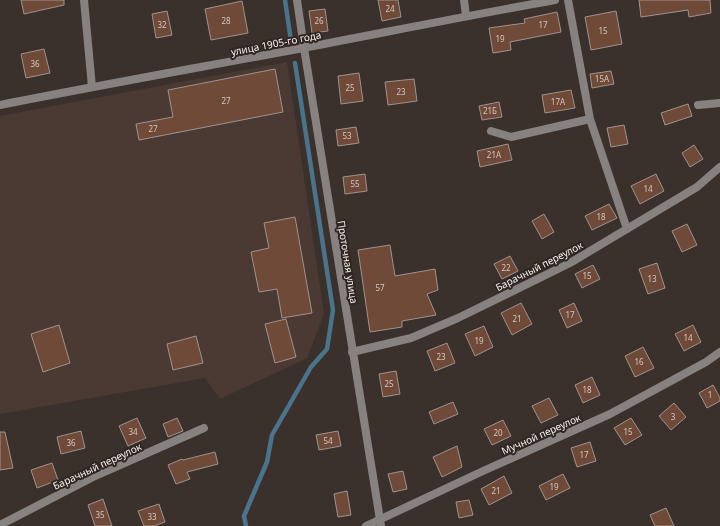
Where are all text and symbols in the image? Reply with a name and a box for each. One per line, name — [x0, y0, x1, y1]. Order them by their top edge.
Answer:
house number: 24 — [385, 3, 395, 14]
house number: 28 — [221, 15, 231, 26]
house number: 26 — [314, 15, 324, 26]
house number: 32 — [157, 19, 167, 30]
house number: 17 — [538, 19, 548, 30]
house number: 15 — [598, 25, 608, 36]
street label: улица 1905-го года — [230, 27, 322, 59]
house number: 19 — [495, 33, 505, 44]
house number: 36 — [30, 58, 40, 69]
house number: 15А — [595, 73, 610, 84]
house number: 25 — [345, 82, 355, 93]
house number: 23 — [396, 86, 406, 97]
house number: 27 — [221, 95, 231, 106]
house number: 17А — [551, 96, 566, 107]
house number: 21Б — [483, 105, 497, 116]
house number: 27 — [148, 123, 158, 134]
house number: 53 — [342, 130, 352, 141]
house number: 21А — [487, 149, 502, 160]
house number: 55 — [350, 178, 360, 189]
house number: 14 — [643, 183, 653, 194]
house number: 18 — [596, 211, 606, 222]
street label: Проточная улица — [335, 219, 361, 305]
street label: Барачный переулок — [493, 238, 586, 294]
house number: 22 — [501, 262, 511, 273]
house number: 15 — [582, 270, 592, 281]
house number: 13 — [647, 273, 657, 284]
house number: 57 — [375, 282, 385, 293]
house number: 17 — [565, 309, 575, 320]
house number: 21 — [512, 313, 522, 324]
house number: 14 — [683, 332, 693, 343]
house number: 19 — [474, 335, 484, 346]
house number: 23 — [436, 351, 446, 362]
house number: 16 — [634, 356, 644, 367]
house number: 25 — [384, 378, 394, 389]
house number: 18 — [582, 384, 592, 395]
house number: 1 — [708, 389, 712, 400]
street label: Мучной переулок — [499, 410, 584, 458]
house number: 3 — [671, 411, 676, 422]
house number: 34 — [128, 426, 138, 437]
house number: 15 — [623, 426, 633, 437]
house number: 20 — [493, 427, 503, 438]
house number: 54 — [323, 435, 333, 446]
house number: 36 — [66, 437, 76, 448]
street label: Барачный переулок — [50, 439, 144, 493]
house number: 17 — [579, 449, 589, 460]
house number: 19 — [549, 481, 559, 492]
house number: 21 — [491, 485, 501, 496]
house number: 35 — [95, 509, 105, 520]
house number: 33 — [147, 511, 157, 522]

